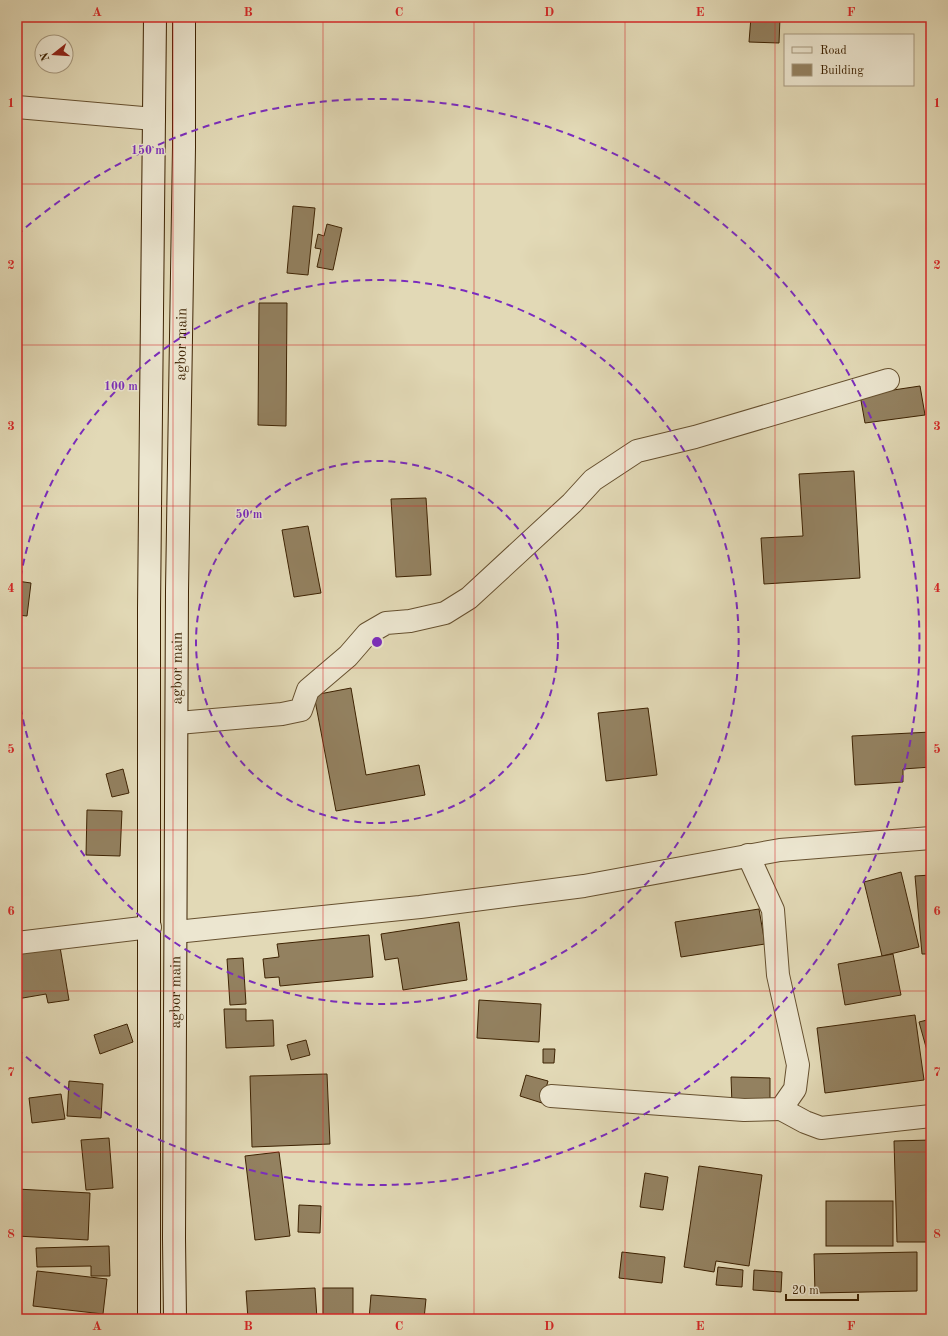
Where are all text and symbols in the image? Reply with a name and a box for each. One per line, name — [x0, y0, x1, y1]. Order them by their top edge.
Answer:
text: A — [92, 6, 102, 19]
text: B — [243, 6, 253, 19]
text: C — [395, 6, 403, 19]
text: D — [544, 6, 554, 19]
text: E — [696, 6, 705, 19]
text: F — [847, 6, 856, 19]
north arrow — [34, 34, 74, 74]
legend — [784, 34, 914, 86]
text: Road — [820, 45, 847, 57]
text: N — [39, 50, 52, 62]
text: Building — [820, 65, 864, 77]
text: 1 — [7, 97, 15, 110]
text: 1 — [933, 97, 941, 110]
text: 150 m — [131, 144, 165, 157]
text: 2 — [7, 259, 15, 272]
text: 2 — [933, 259, 941, 272]
street label: agbor main — [174, 308, 190, 380]
text: 100 m — [104, 381, 138, 393]
text: 3 — [7, 420, 15, 433]
text: 3 — [933, 420, 941, 433]
text: 50 m — [236, 508, 263, 521]
text: 4 — [7, 582, 15, 595]
text: 4 — [933, 582, 941, 595]
street label: agbor main — [170, 632, 186, 704]
centre of rings — [370, 635, 384, 649]
text: 5 — [7, 743, 15, 756]
text: 5 — [933, 743, 941, 756]
text: 6 — [7, 905, 15, 918]
text: 6 — [933, 905, 941, 918]
street label: agbor main — [169, 956, 184, 1028]
text: 7 — [7, 1066, 15, 1079]
text: 7 — [933, 1066, 941, 1079]
text: 8 — [7, 1228, 15, 1241]
text: 8 — [933, 1228, 941, 1241]
scale bar — [786, 1276, 858, 1302]
text: 20 m — [792, 1285, 819, 1297]
text: A — [92, 1320, 102, 1333]
text: B — [243, 1320, 253, 1333]
text: C — [395, 1320, 403, 1333]
text: D — [544, 1320, 554, 1333]
text: E — [696, 1320, 705, 1333]
text: F — [847, 1320, 856, 1333]

